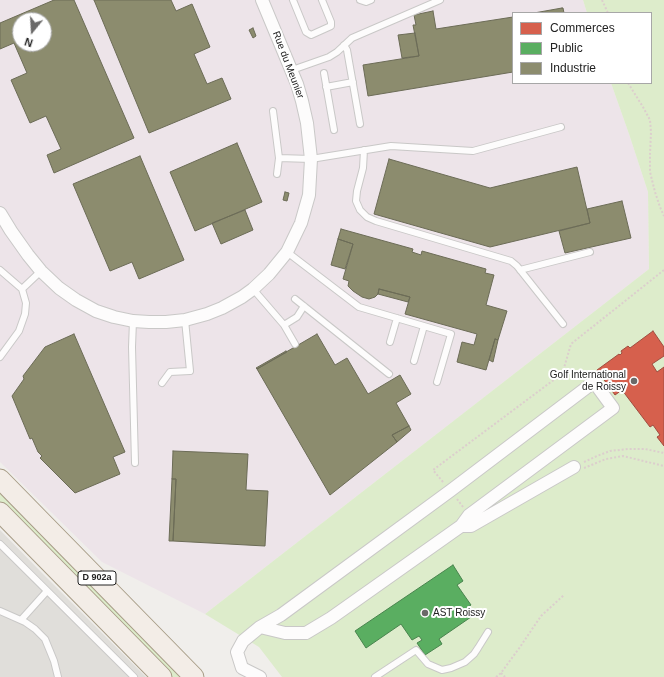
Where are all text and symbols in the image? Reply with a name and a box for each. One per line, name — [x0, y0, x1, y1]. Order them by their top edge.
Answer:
north arrow — [12, 12, 52, 52]
legend — [512, 12, 652, 84]
text: Commerces — [550, 21, 615, 35]
street label: Rue du Meunier — [270, 30, 306, 100]
text: N — [23, 36, 34, 49]
text: Public — [550, 41, 583, 55]
text: Industrie — [550, 61, 596, 75]
place label: Golf International de Roissy — [550, 369, 626, 392]
marker: Golf International de Roissy — [629, 376, 639, 386]
road number: D 902a — [78, 571, 116, 585]
place label: AST Roissy — [433, 607, 485, 619]
marker: AST Roissy — [420, 608, 430, 618]

